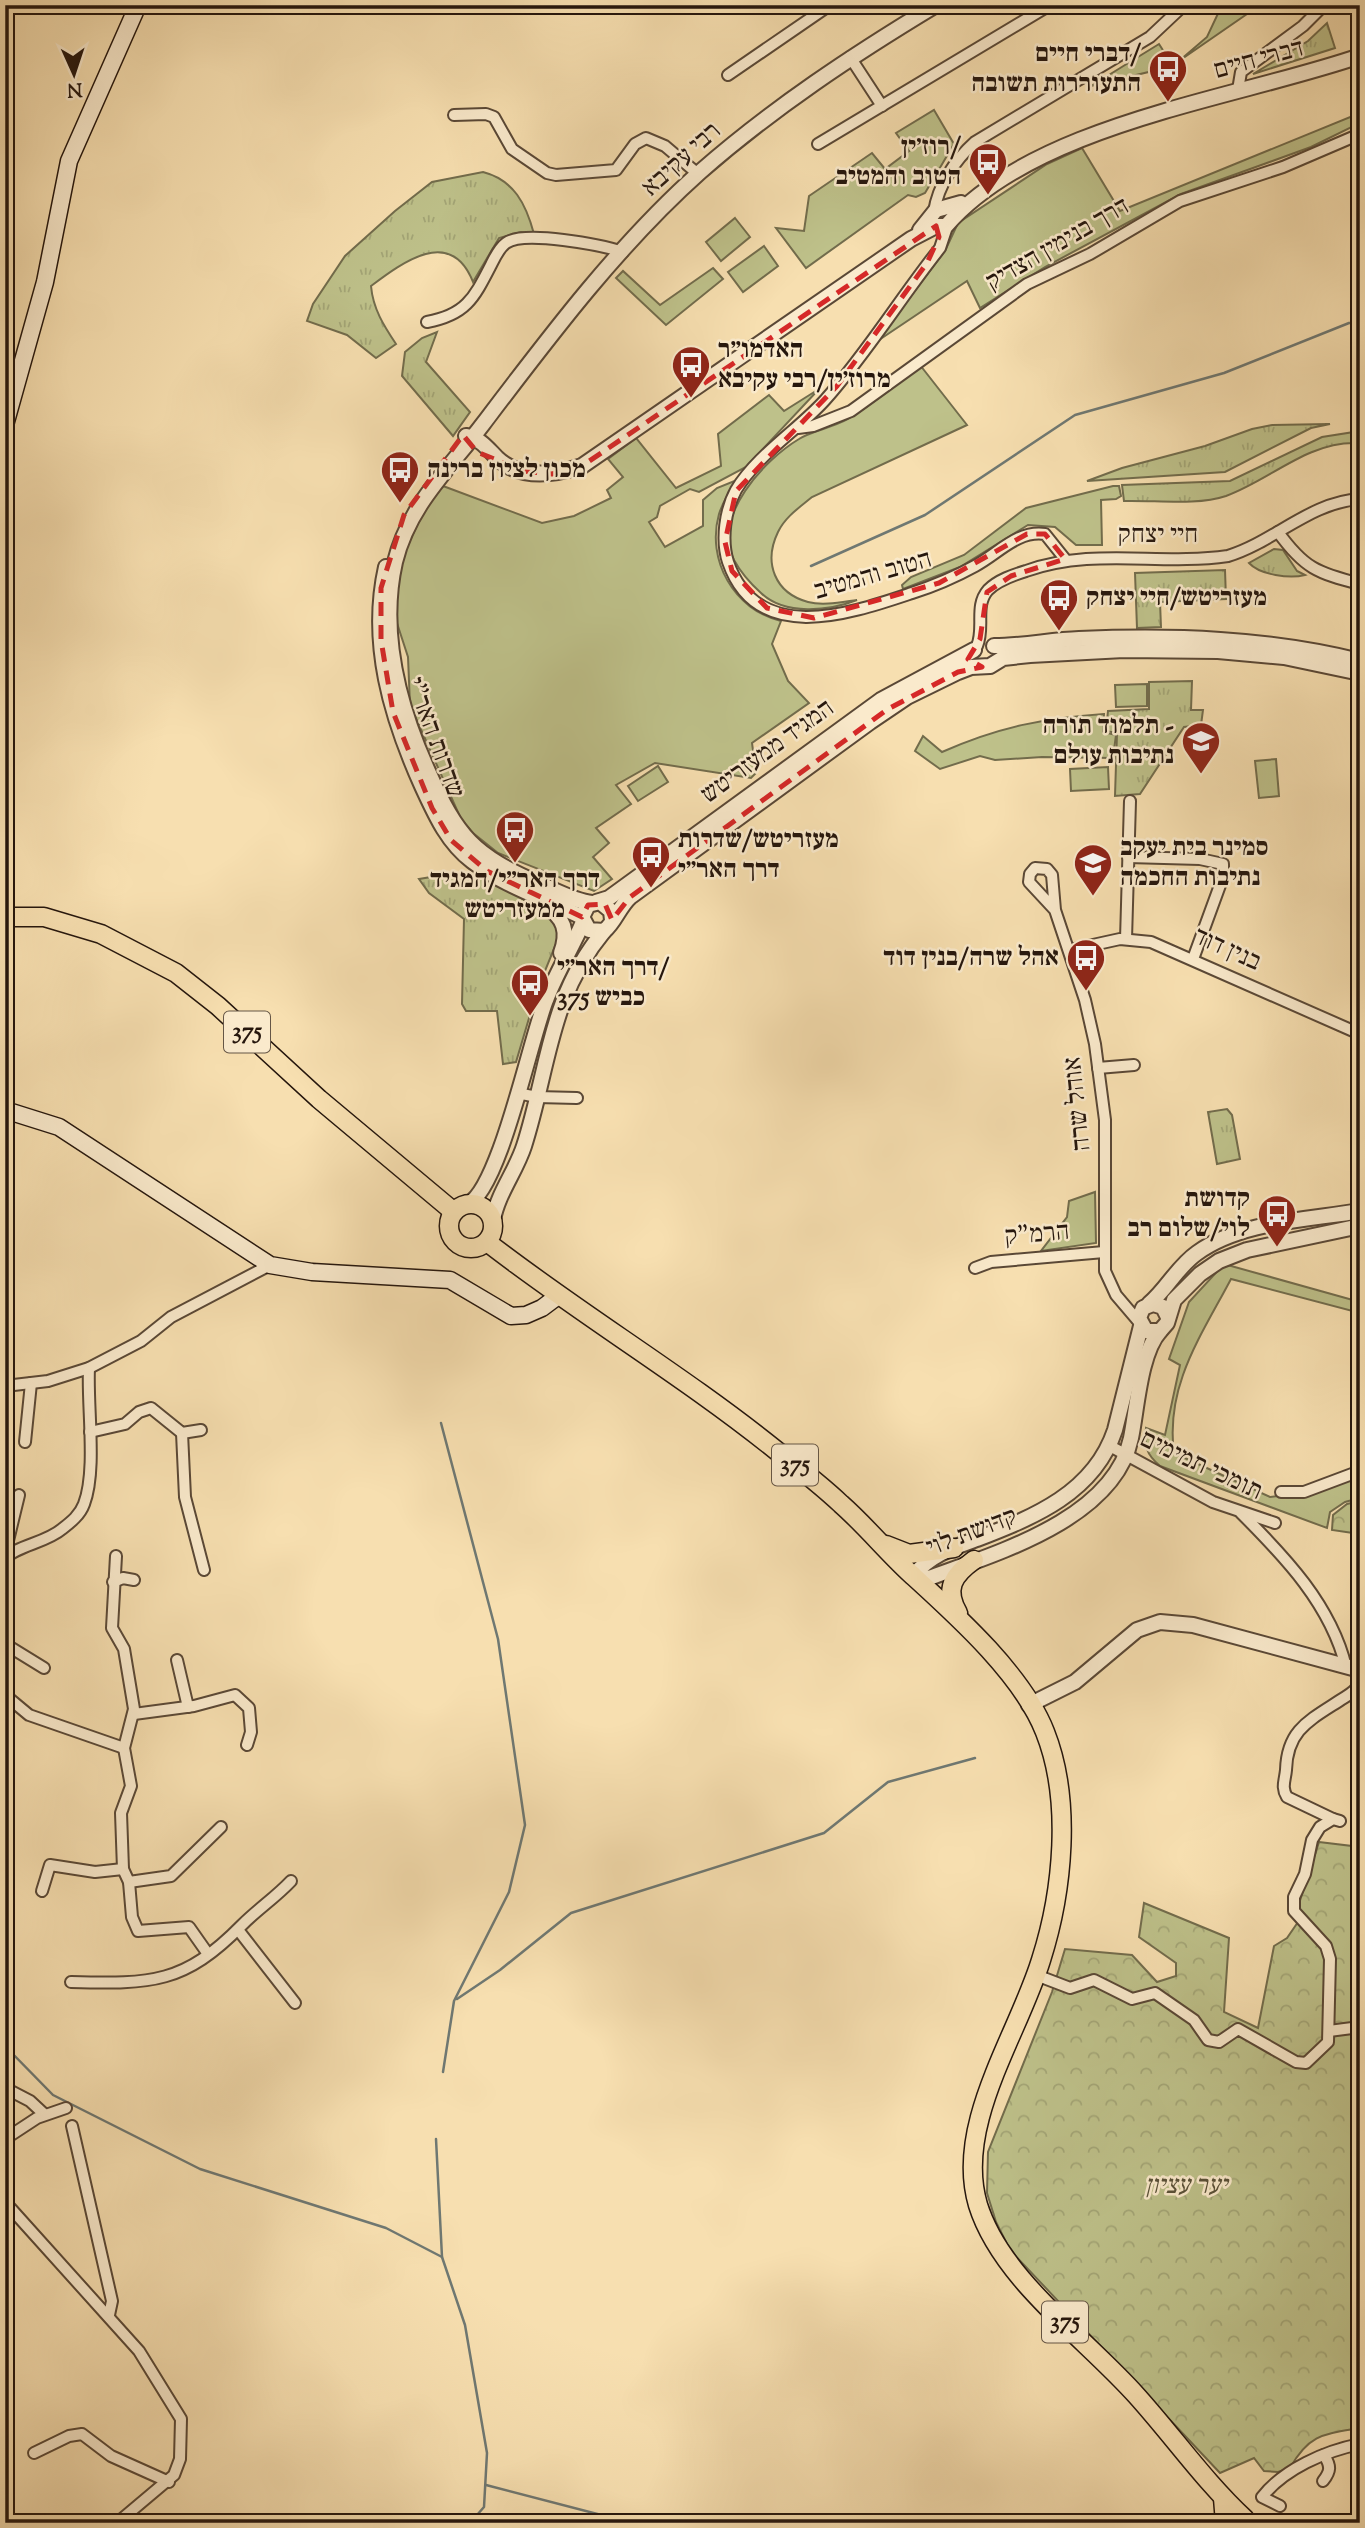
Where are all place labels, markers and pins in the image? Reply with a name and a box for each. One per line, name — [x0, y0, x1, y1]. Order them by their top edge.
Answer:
place label: דברי חיים/ התעוררות תשובה — [971, 36, 1141, 103]
bus stop icon: דברי חיים/ התעוררות תשובה — [1147, 48, 1189, 103]
place label: רוז׳ין/ הטוב והמטיב — [835, 129, 961, 196]
bus stop icon: רוז׳ין/ הטוב והמטיב — [967, 141, 1009, 196]
place label: האדמו״ר מרוז׳ין/רבי עקיבא — [718, 332, 891, 399]
bus stop icon: האדמו״ר מרוז׳ין/רבי עקיבא — [670, 344, 712, 399]
bus stop icon: מכון לציון ברינה — [379, 449, 421, 504]
place label: מכון לציון ברינה — [427, 452, 586, 489]
bus stop icon: מעזריטש/חיי יצחק — [1038, 577, 1080, 632]
place label: מעזריטש/חיי יצחק — [1086, 580, 1267, 617]
place label: תלמוד תורה - נתיבות עולם — [1042, 708, 1174, 775]
school or university icon: תלמוד תורה - נתיבות עולם — [1180, 720, 1222, 775]
bus stop icon: דרך האר״י/המגיד ממעזריטש — [494, 809, 536, 864]
place label: מעזריטש/שדרות דרך האר״י — [678, 822, 839, 889]
place label: סמינר בית יעקב נתיבות החכמה — [1120, 830, 1269, 897]
bus stop icon: מעזריטש/שדרות דרך האר״י — [630, 834, 672, 889]
school or university icon: סמינר בית יעקב נתיבות החכמה — [1072, 842, 1114, 897]
place label: דרך האר״י/המגיד ממעזריטש — [430, 862, 600, 929]
bus stop icon: אהל שרה/בנין דוד — [1065, 937, 1107, 992]
place label: אהל שרה/בנין דוד — [883, 940, 1059, 977]
place label: דרך האר״י/ כביש 375 — [557, 950, 670, 1017]
bus stop icon: דרך האר״י/ כביש 375 — [509, 962, 551, 1017]
place label: קדושת לוי/שלום רב — [1127, 1181, 1250, 1248]
bus stop icon: קדושת לוי/שלום רב — [1256, 1193, 1298, 1248]

